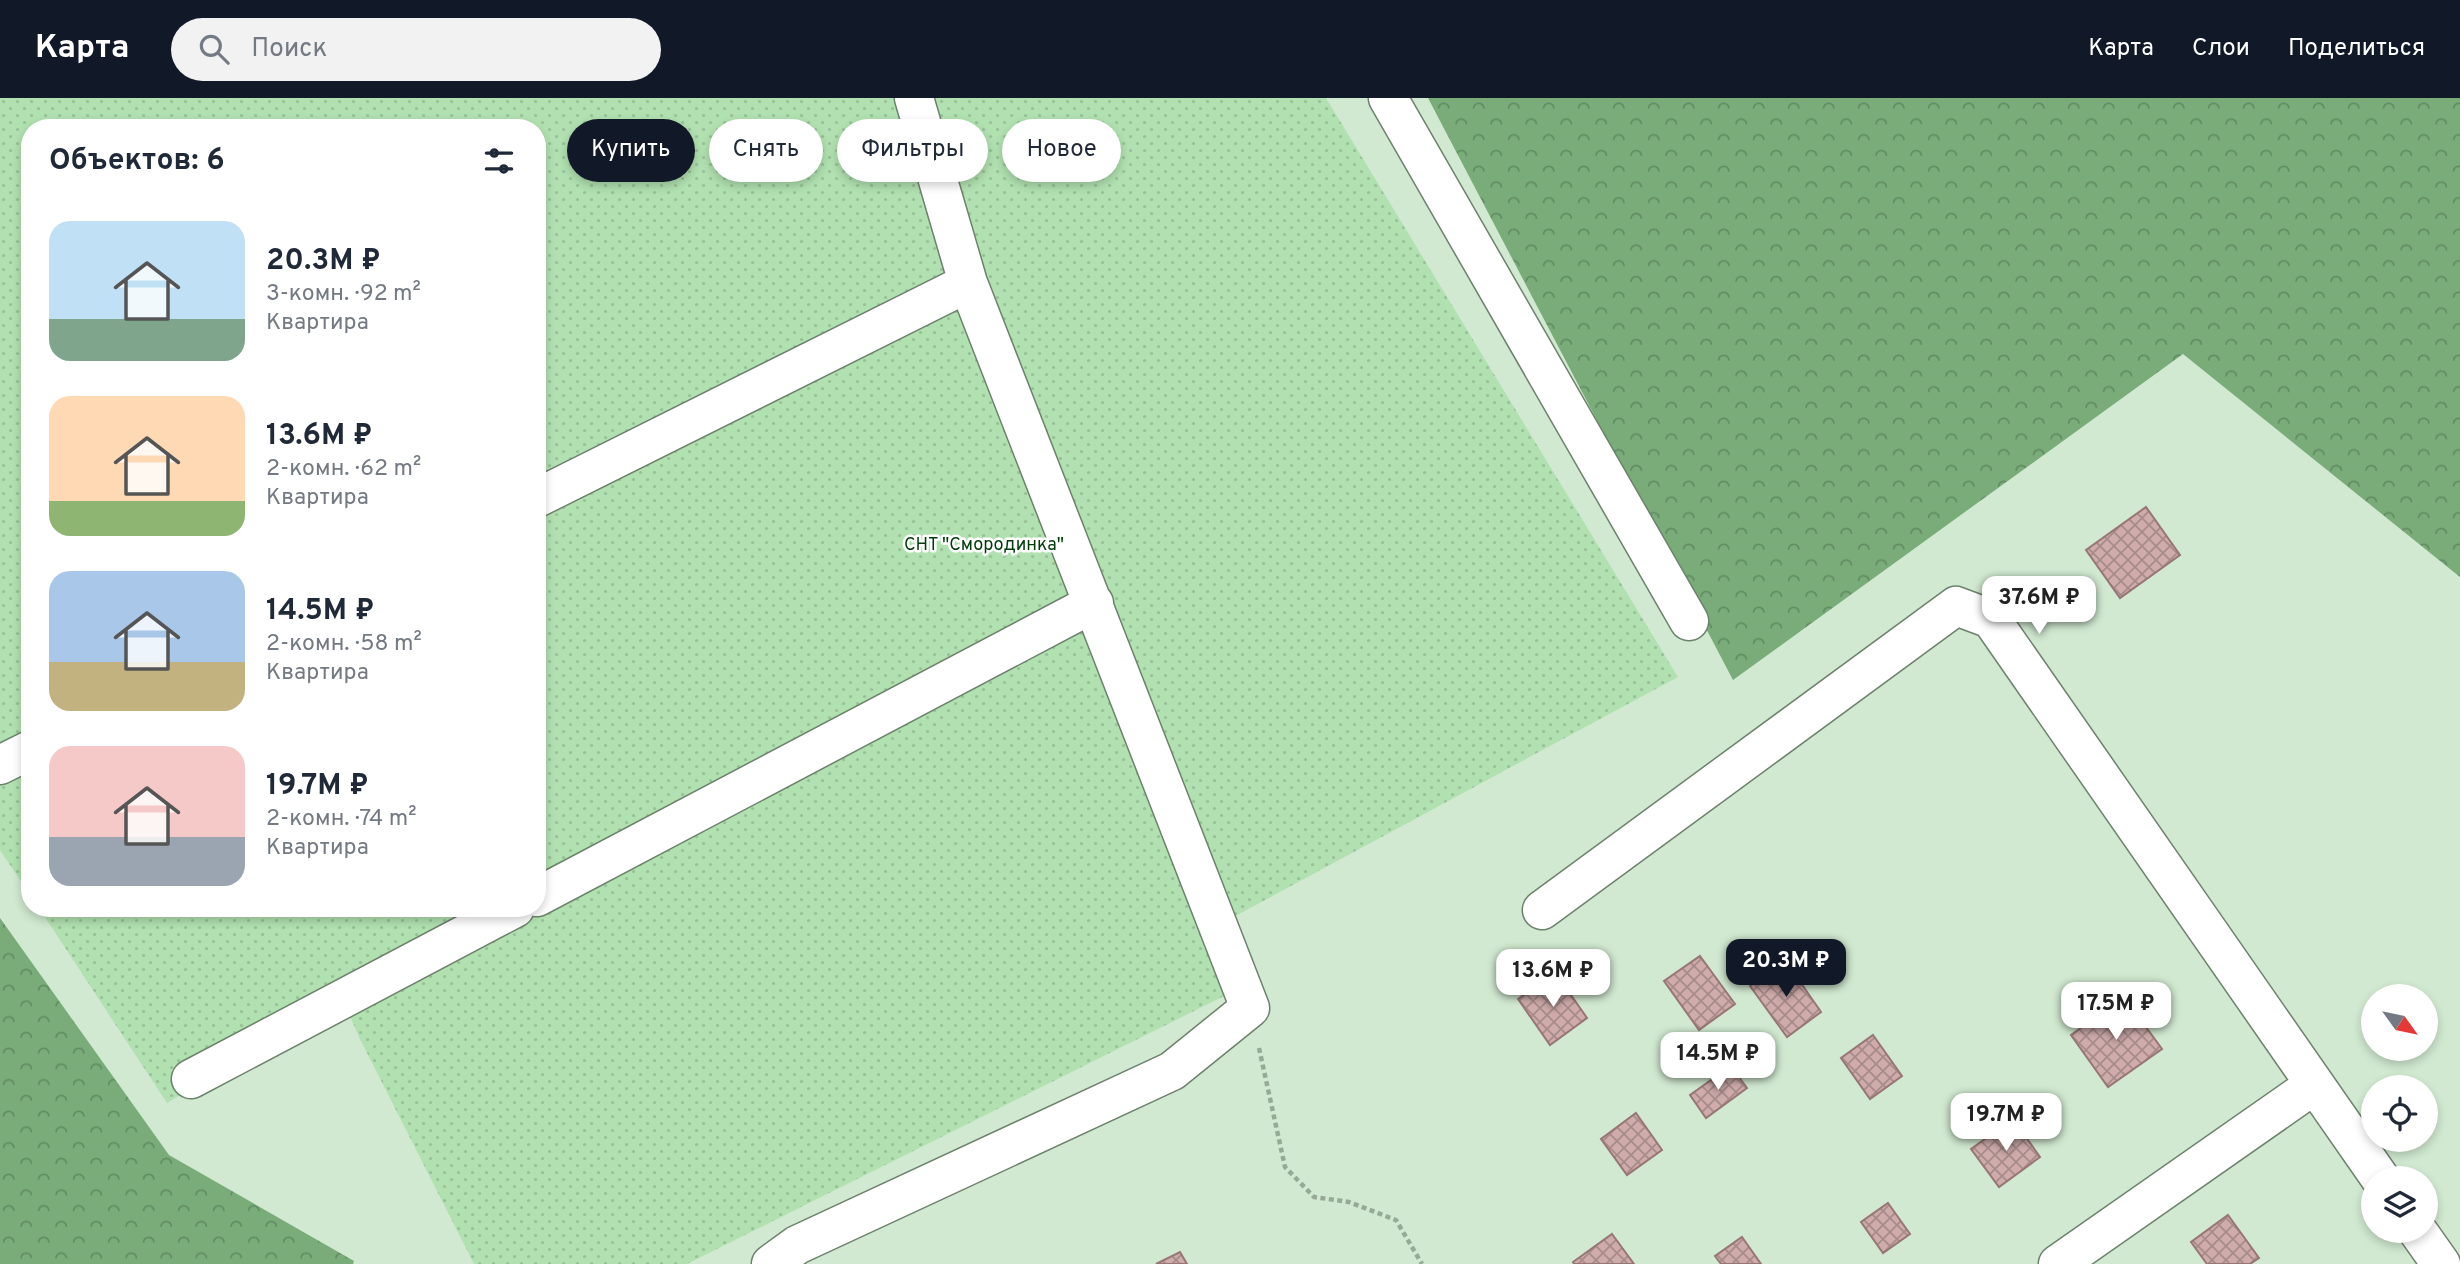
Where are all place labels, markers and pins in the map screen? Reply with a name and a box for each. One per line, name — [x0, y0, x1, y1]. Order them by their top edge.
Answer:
pin: 37.6M ₽ — [1974, 576, 2104, 636]
pin: 20.3M ₽ — [1721, 940, 1851, 999]
pin: 13.6M ₽ — [1488, 950, 1618, 1009]
pin: 17.5M ₽ — [2051, 982, 2181, 1042]
pin: 14.5M ₽ — [1653, 1032, 1783, 1092]
pin: 19.7M ₽ — [1941, 1094, 2071, 1153]

